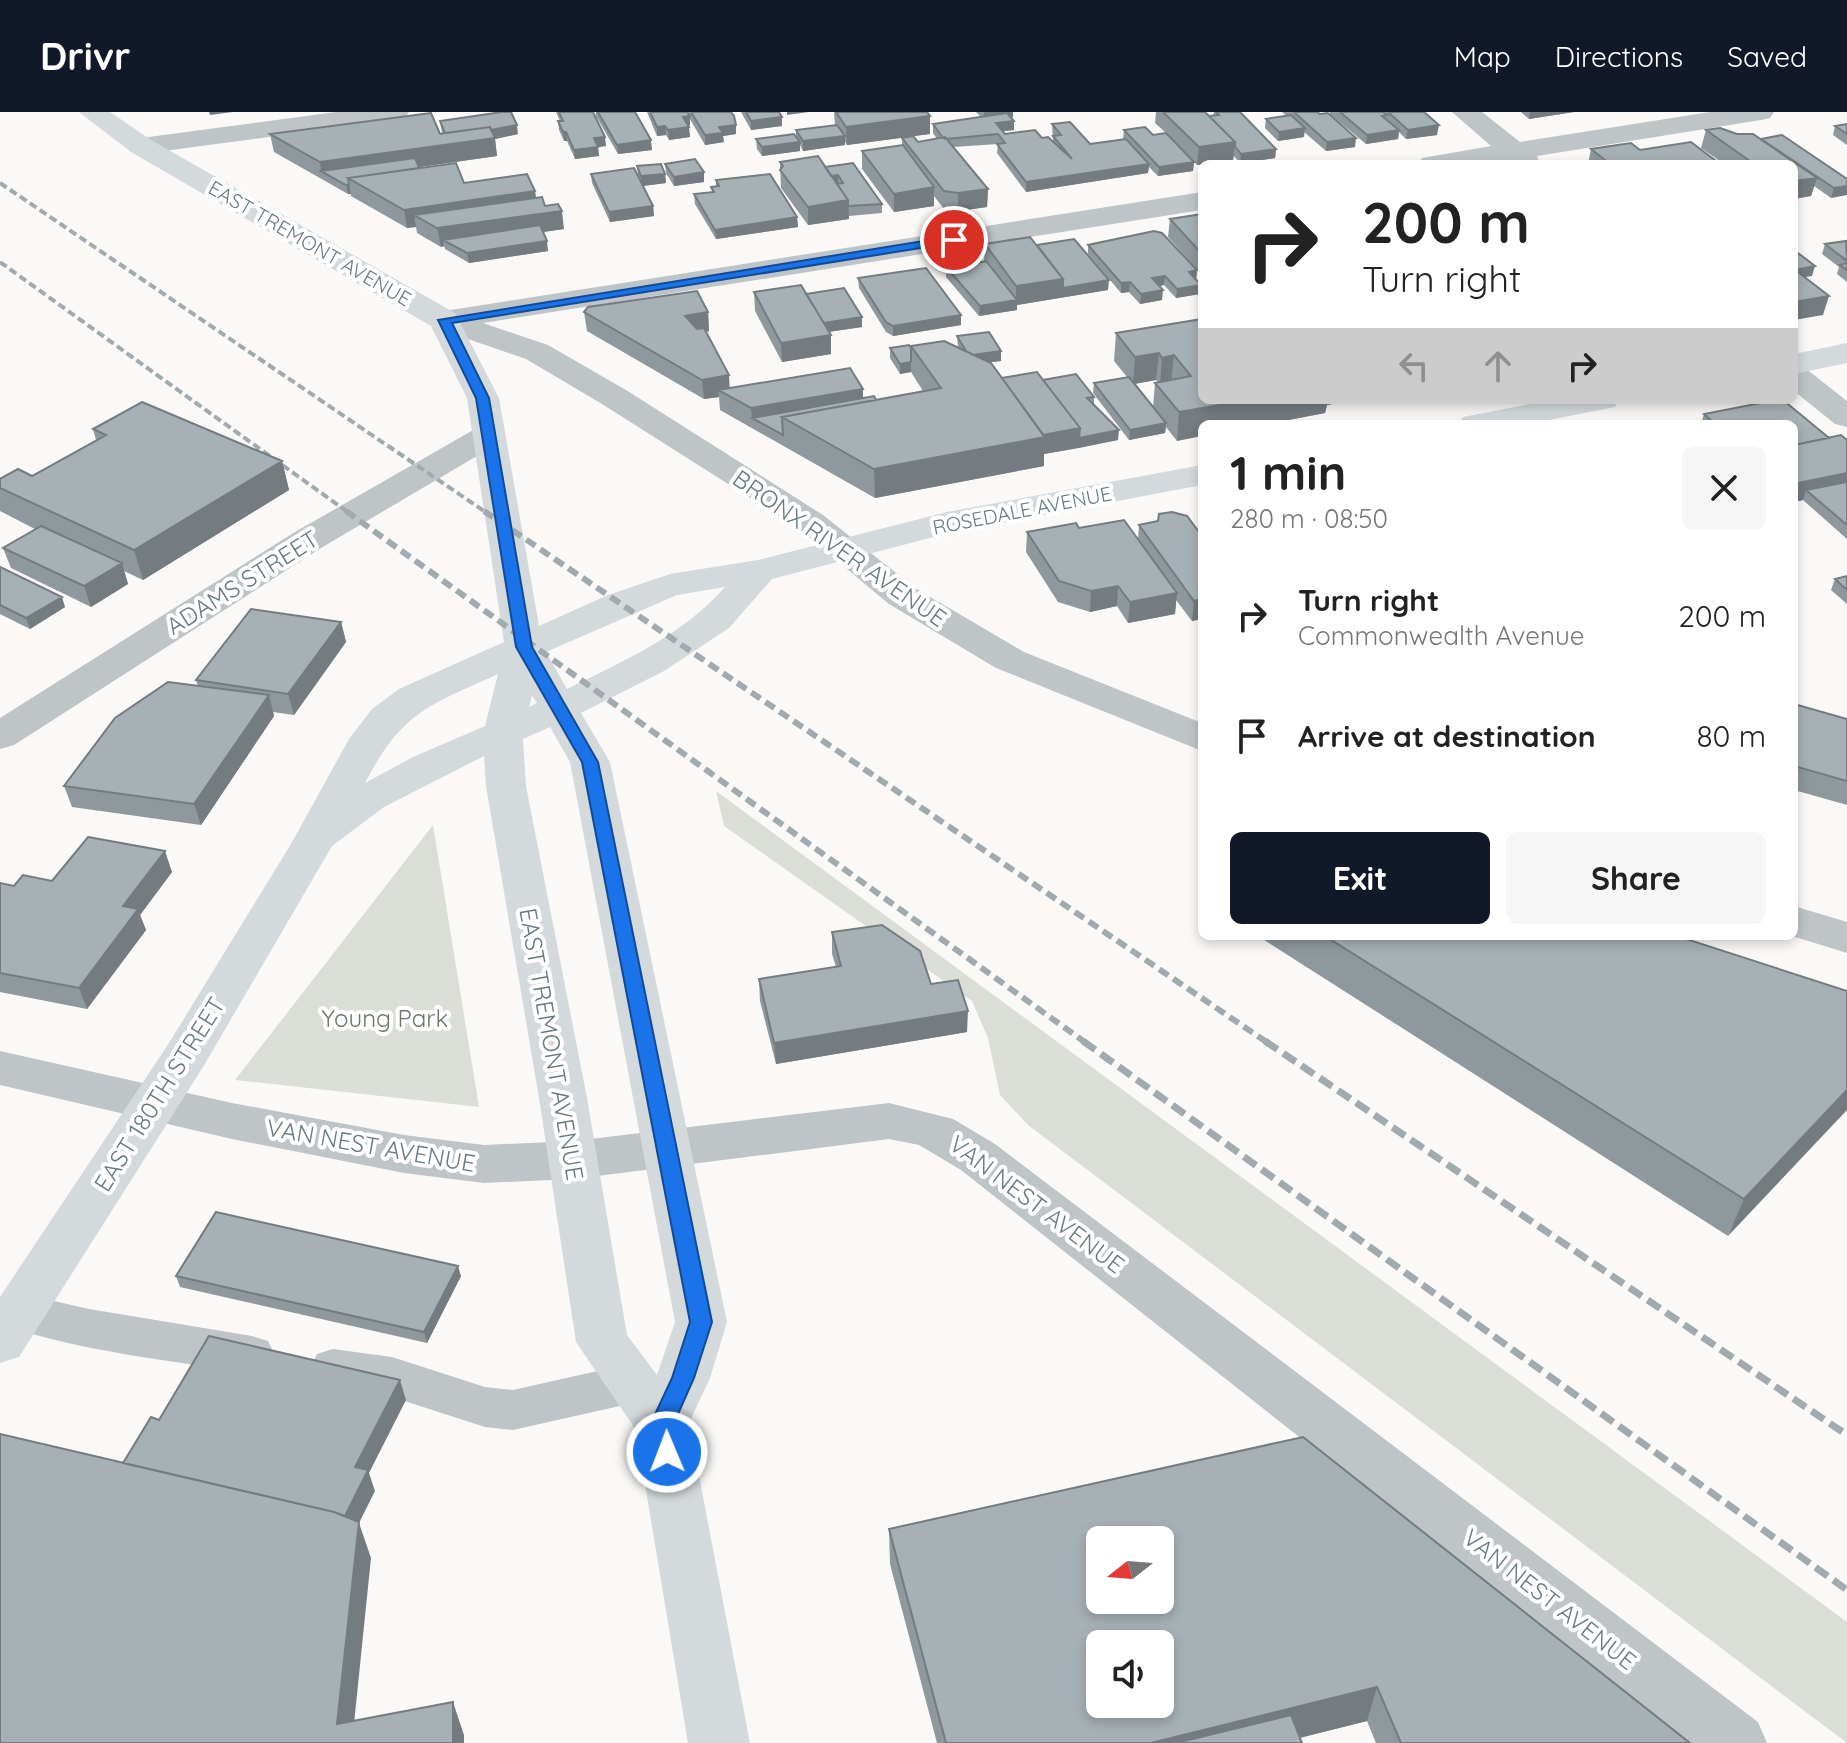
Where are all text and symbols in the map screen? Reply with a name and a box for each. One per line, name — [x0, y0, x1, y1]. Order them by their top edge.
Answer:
text: Drivr — [40, 32, 130, 80]
text: Map — [1454, 39, 1511, 74]
text: Directions — [1555, 39, 1683, 74]
text: Saved — [1727, 39, 1807, 74]
street label: EAST TREMONT AVENUE — [204, 175, 416, 311]
text: 200 m — [1362, 187, 1530, 257]
icon: right — [1230, 192, 1334, 296]
pin — [920, 206, 988, 274]
icon: arrive — [932, 218, 976, 262]
text: Turn right — [1362, 256, 1521, 301]
icon: left — [1392, 344, 1436, 388]
icon: ahead — [1476, 344, 1520, 388]
icon: right — [1560, 344, 1604, 388]
text: 1 min — [1230, 442, 1346, 502]
button: close — [1682, 446, 1766, 530]
street label: BRONX RIVER AVENUE — [727, 463, 953, 633]
street label: ROSEDALE AVENUE — [930, 480, 1114, 540]
text: 280 m · 08:50 — [1230, 502, 1388, 535]
street label: ADAMS STREET — [160, 523, 324, 641]
text: Turn right — [1298, 581, 1439, 619]
icon: right — [1230, 594, 1274, 638]
text: 200 m — [1678, 597, 1766, 635]
text: Commonwealth Avenue — [1298, 619, 1584, 652]
icon: arrive — [1230, 714, 1274, 758]
text: Arrive at destination — [1298, 717, 1596, 755]
text: 80 m — [1696, 717, 1766, 755]
button: Exit — [1230, 832, 1490, 924]
button: Share — [1506, 832, 1766, 924]
street label: EAST TREMONT AVENUE — [513, 906, 591, 1182]
street label: EAST 180TH STREET — [87, 991, 231, 1197]
park label: Young Park — [322, 1003, 448, 1033]
street label: VAN NEST AVENUE — [264, 1112, 478, 1178]
street label: VAN NEST AVENUE — [944, 1128, 1130, 1280]
position arrow — [625, 1410, 709, 1494]
street label: VAN NEST AVENUE — [1457, 1522, 1643, 1676]
north arrow — [1086, 1526, 1174, 1614]
map controls — [1086, 1526, 1174, 1718]
button: sound — [1086, 1630, 1174, 1718]

